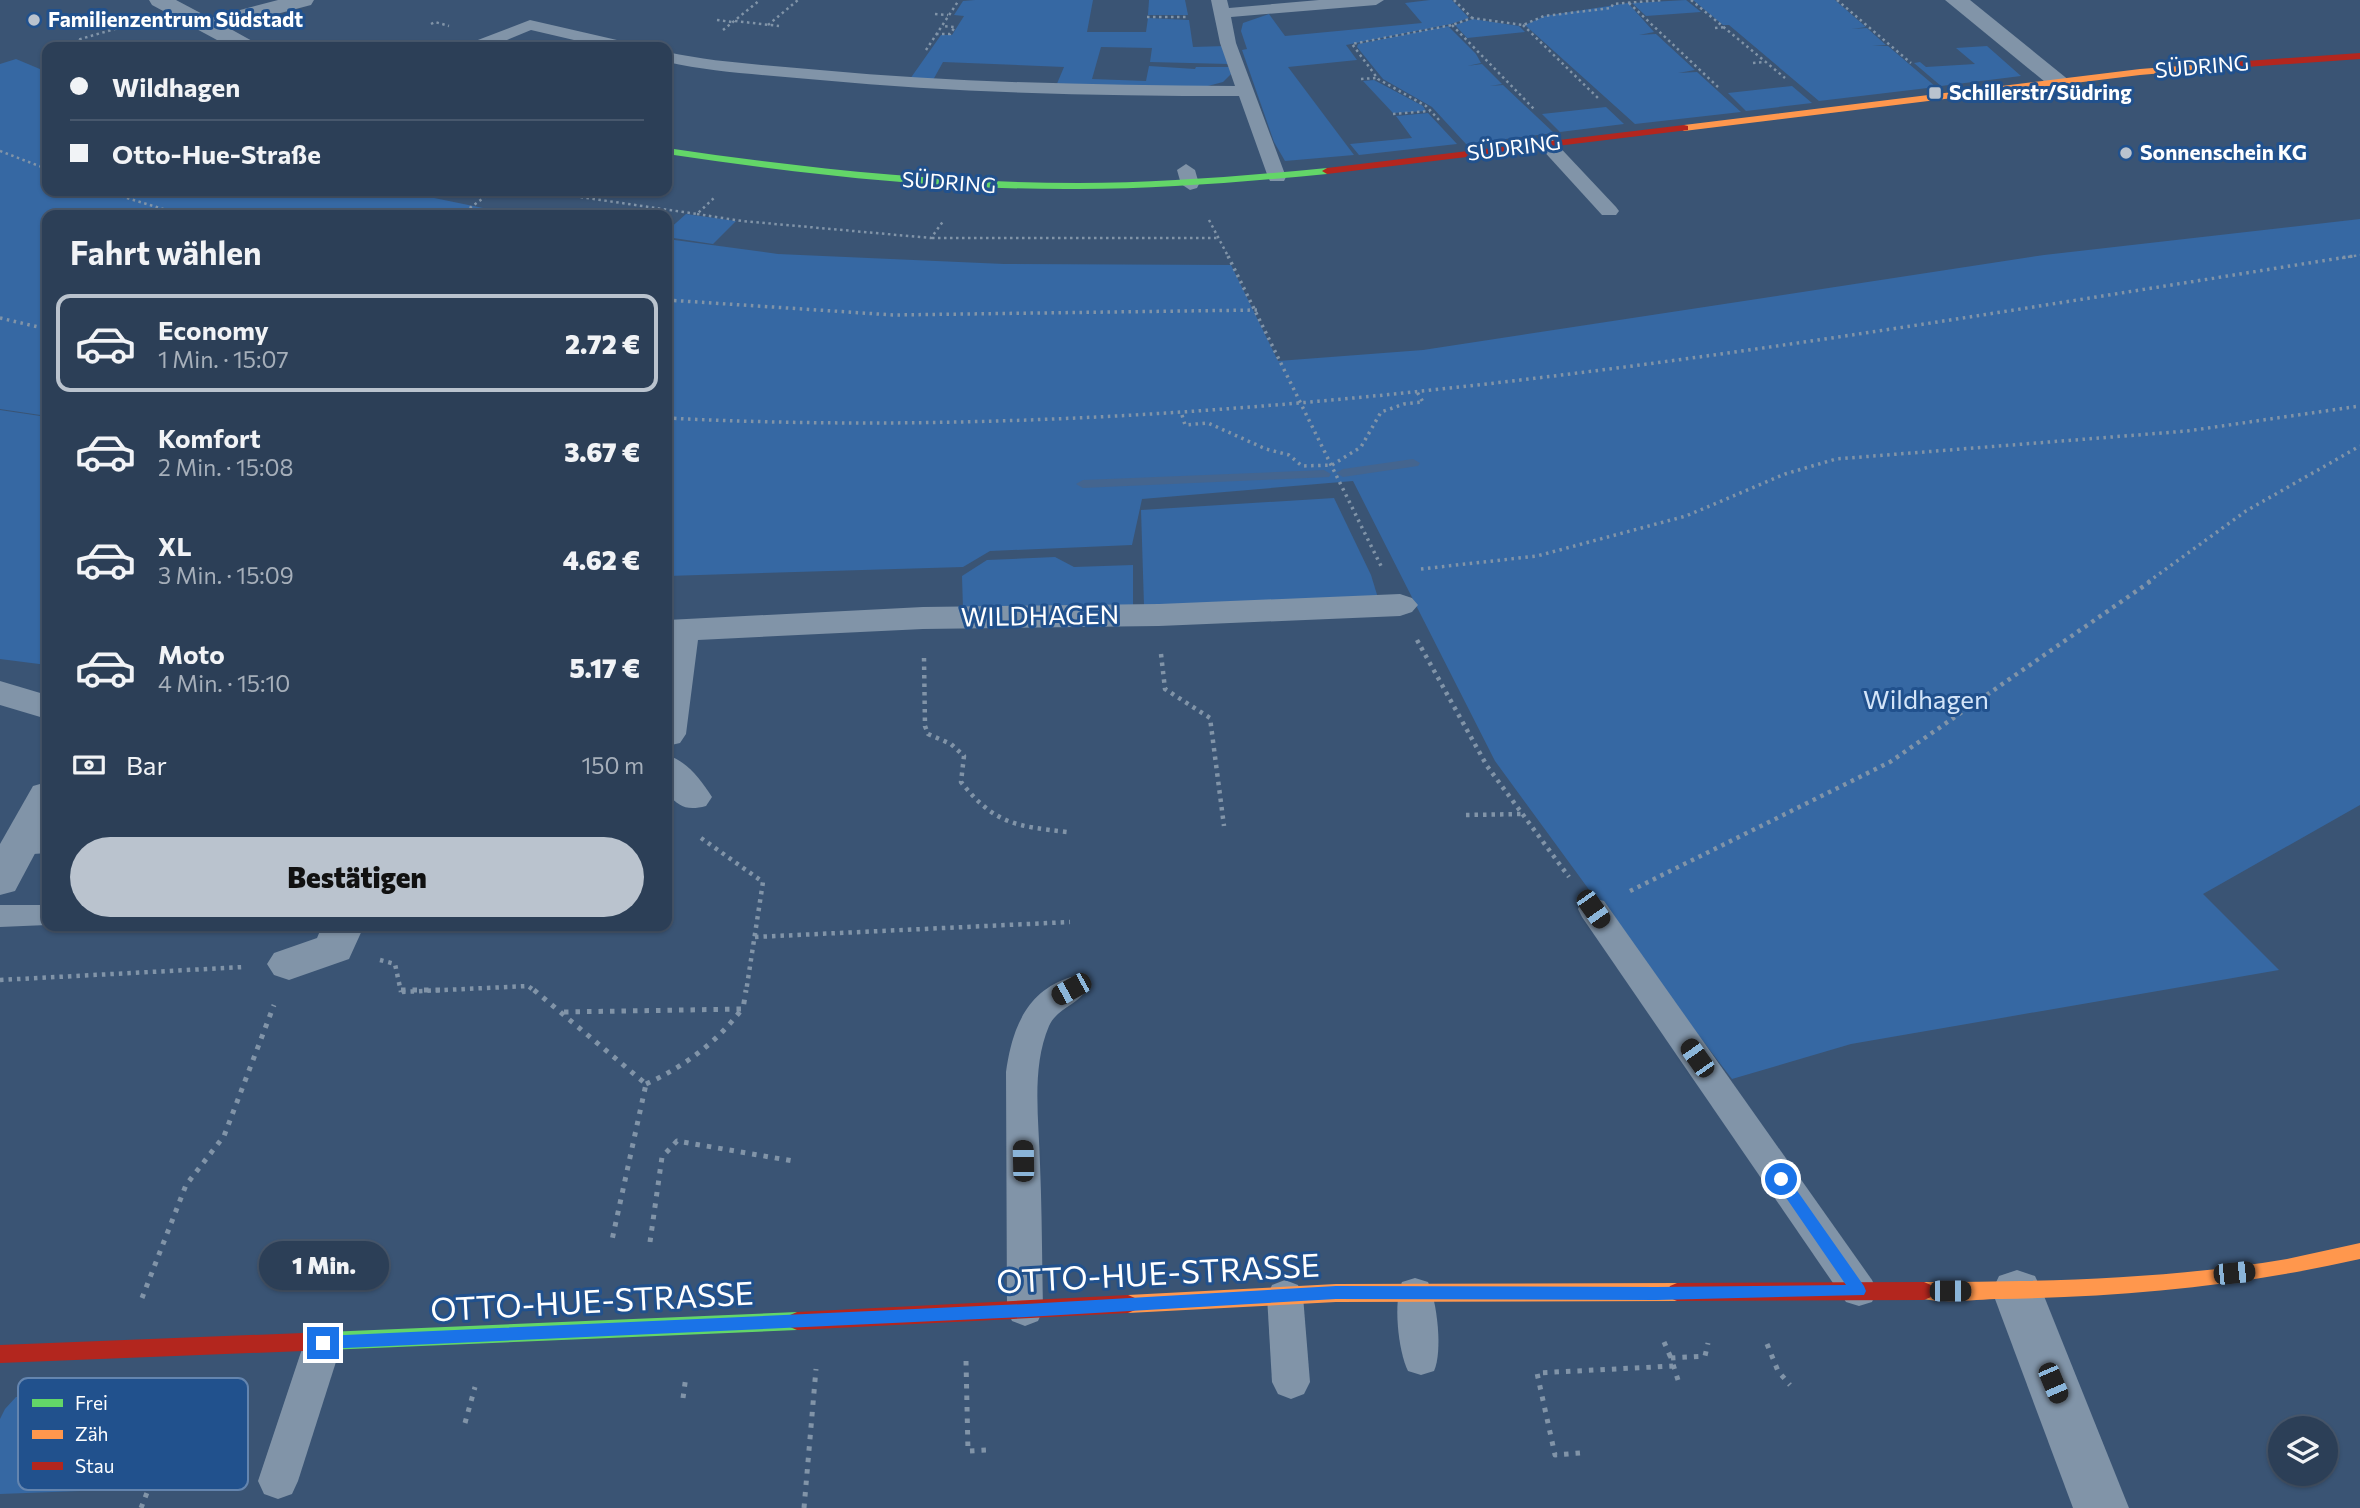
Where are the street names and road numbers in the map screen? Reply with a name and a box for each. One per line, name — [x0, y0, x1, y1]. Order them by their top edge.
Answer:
street label: SÜDRING — [2154, 49, 2250, 82]
street label: SÜDRING — [1465, 128, 1562, 165]
street label: SÜDRING — [901, 166, 997, 197]
street label: WILDHAGEN — [960, 598, 1120, 631]
street label: OTTO-HUE-STRASSE — [995, 1244, 1321, 1300]
street label: OTTO-HUE-STRASSE — [429, 1272, 755, 1328]

